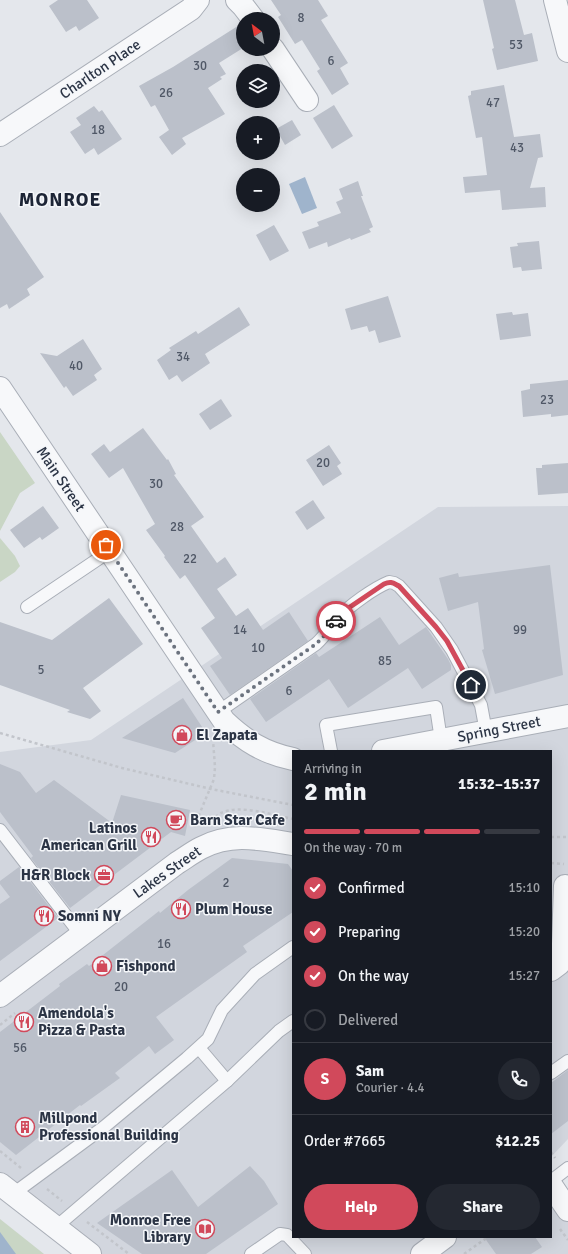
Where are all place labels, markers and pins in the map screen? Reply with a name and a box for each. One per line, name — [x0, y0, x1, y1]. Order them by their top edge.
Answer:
pin — [89, 528, 123, 562]
pin — [454, 668, 488, 702]
shop icon: El Zapata — [171, 724, 193, 746]
place label: El Zapata — [196, 726, 258, 744]
cafe icon: Barn Star Cafe — [165, 809, 187, 831]
place label: Barn Star Cafe — [190, 811, 285, 829]
place label: Latinos American Grill — [41, 819, 137, 854]
restaurant icon: Latinos American Grill — [140, 826, 162, 848]
office icon: H&R Block — [93, 864, 115, 886]
place label: H&R Block — [21, 866, 90, 884]
restaurant icon: Plum House — [170, 898, 192, 920]
place label: Plum House — [195, 900, 272, 918]
restaurant icon: Somni NY — [33, 905, 55, 927]
place label: Somni NY — [58, 907, 122, 925]
shop icon: Fishpond — [91, 955, 113, 977]
place label: Fishpond — [116, 957, 175, 975]
place label: Amendola's Pizza & Pasta — [38, 1004, 125, 1039]
restaurant icon: Amendola's Pizza & Pasta — [13, 1011, 35, 1033]
place label: Millpond Professional Building — [39, 1109, 179, 1144]
building icon: Millpond Professional Building — [14, 1116, 36, 1138]
place label: Monroe Free Library — [110, 1211, 192, 1246]
library icon: Monroe Free Library — [194, 1218, 216, 1240]

